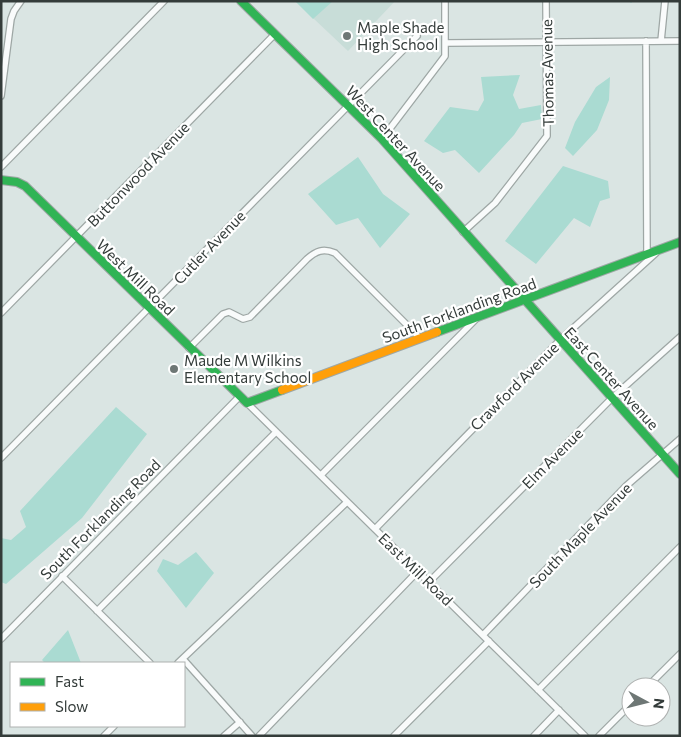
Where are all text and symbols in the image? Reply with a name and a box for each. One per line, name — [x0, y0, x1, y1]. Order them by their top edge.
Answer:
place label: Maple Shade High School — [357, 18, 444, 53]
street label: Thomas Avenue — [537, 19, 557, 127]
marker: Maple Shade High School — [341, 30, 353, 42]
street label: West Center Avenue — [343, 82, 450, 195]
street label: Buttonwood Avenue — [83, 118, 193, 230]
street label: Cutler Avenue — [169, 206, 249, 288]
street label: West Mill Road — [93, 235, 179, 319]
street label: South Forklanding Road — [380, 274, 538, 346]
street label: East Center Avenue — [561, 323, 663, 433]
street label: Crawford Avenue — [466, 338, 562, 434]
place label: Maude M Wilkins Elementary School — [184, 351, 311, 386]
marker: Maude M Wilkins Elementary School — [168, 363, 180, 375]
street label: Elm Avenue — [518, 424, 586, 492]
street label: South Forklanding Road — [36, 455, 164, 583]
street label: South Maple Avenue — [525, 479, 635, 591]
street label: East Mill Road — [375, 529, 457, 609]
legend — [10, 662, 185, 727]
text: Fast — [55, 672, 84, 690]
north arrow — [621, 677, 671, 727]
text: Slow — [55, 697, 88, 715]
text: N — [650, 697, 668, 710]

